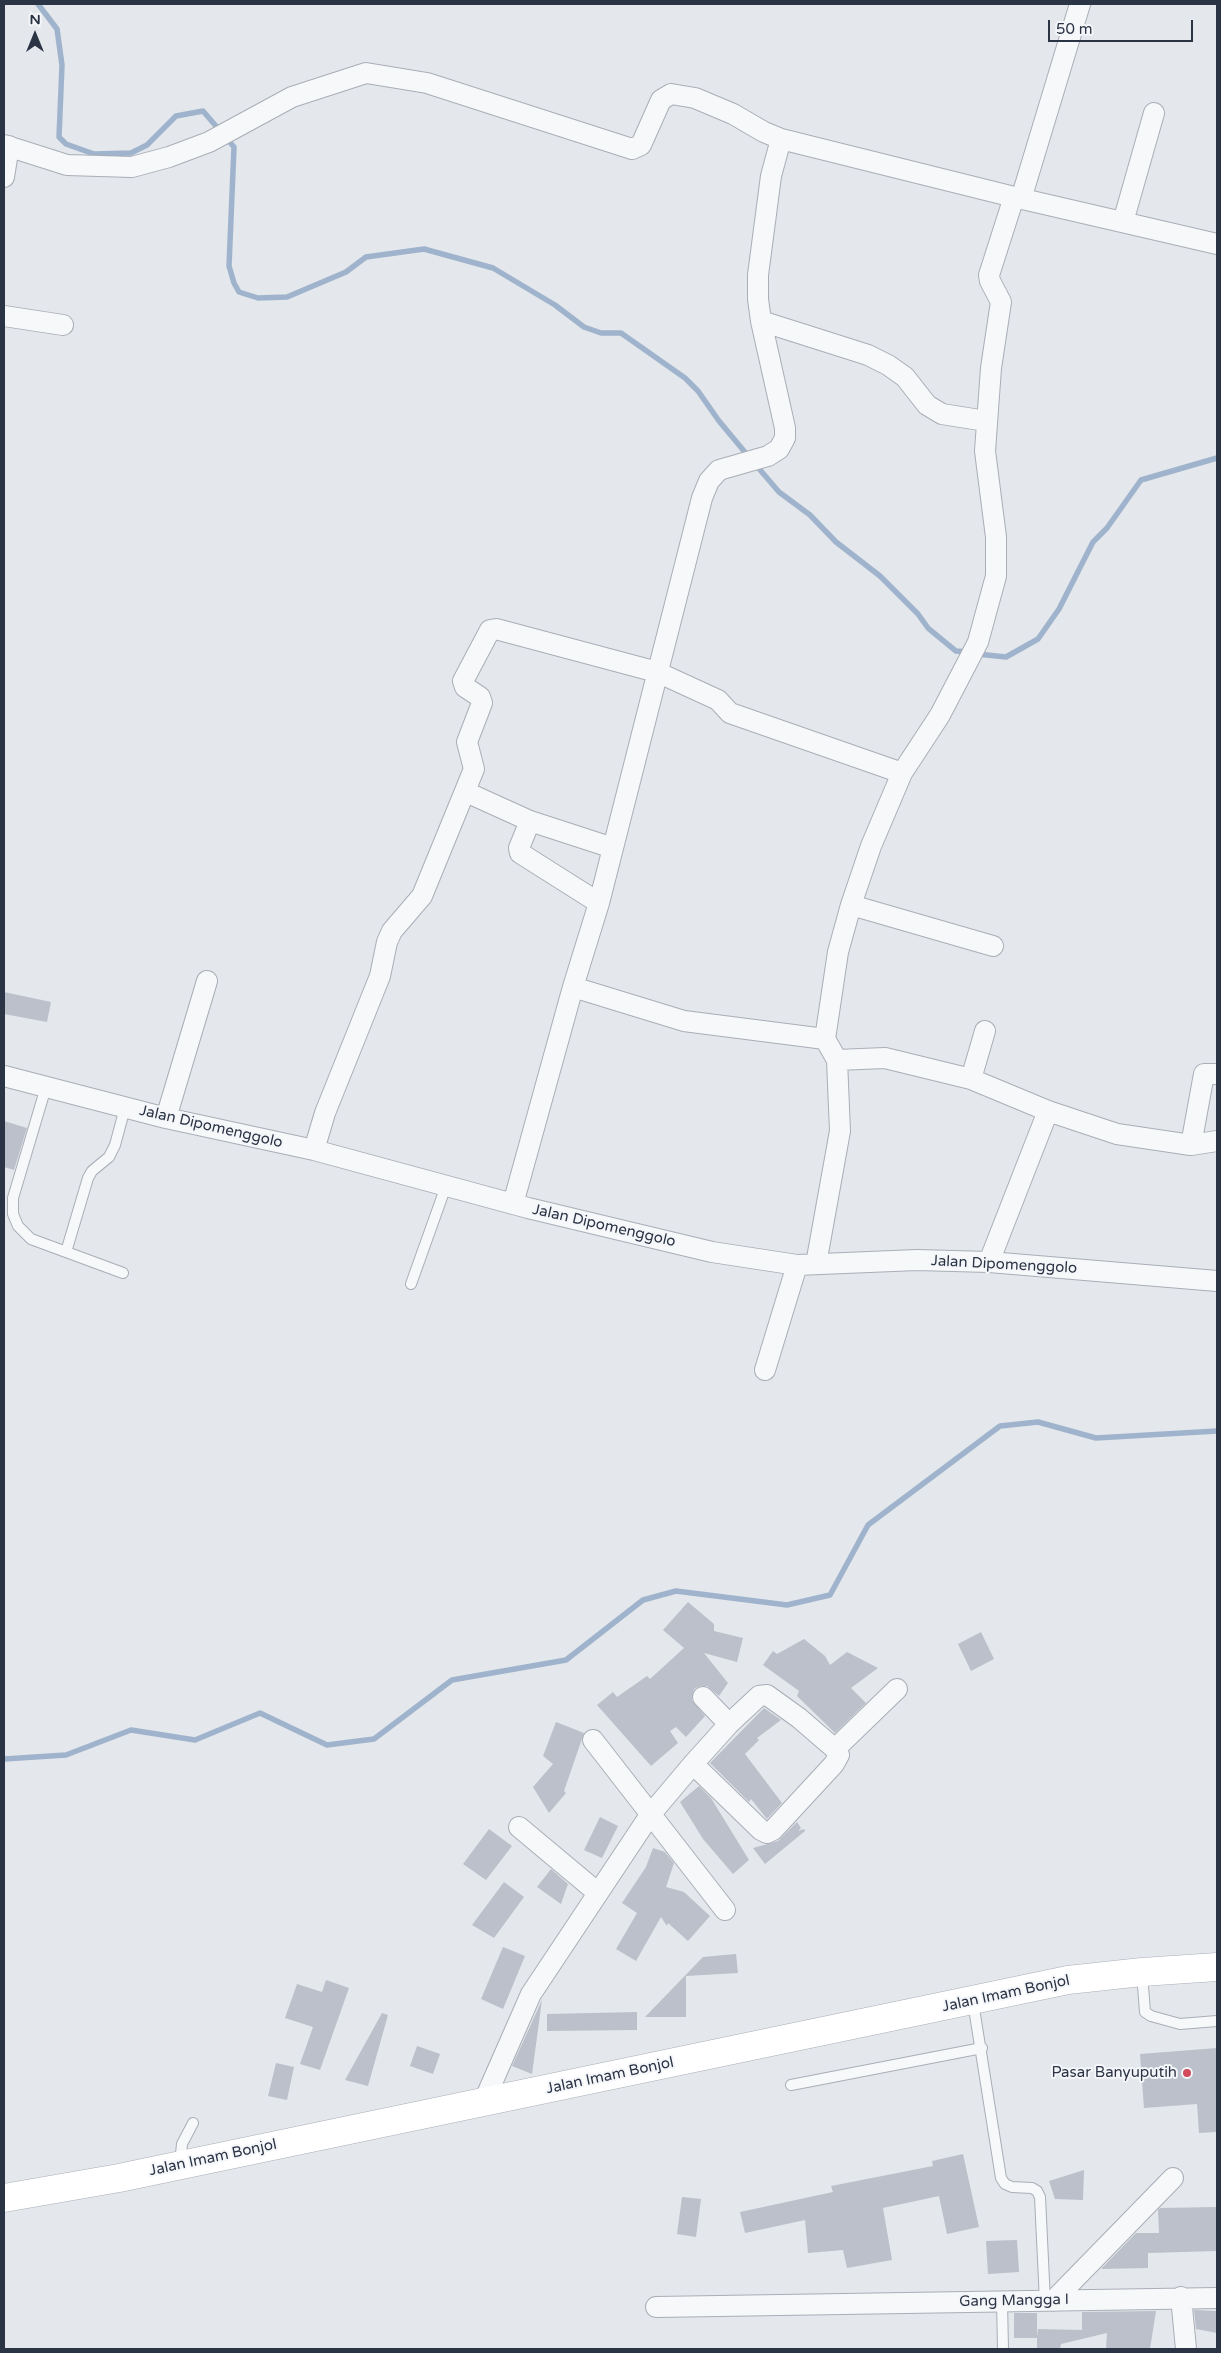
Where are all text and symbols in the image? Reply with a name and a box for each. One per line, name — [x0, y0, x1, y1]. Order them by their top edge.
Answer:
north arrow — [10, 10, 60, 60]
scale bar — [1051, 10, 1196, 42]
text: N — [29, 11, 41, 28]
text: 50 m — [1056, 20, 1093, 38]
street label: Jalan Dipomenggolo — [138, 1102, 284, 1152]
street label: Jalan Dipomenggolo — [531, 1201, 677, 1251]
street label: Jalan Dipomenggolo — [930, 1252, 1078, 1278]
street label: Jalan Imam Bonjol — [941, 1972, 1071, 2016]
street label: Jalan Imam Bonjol — [545, 2054, 675, 2098]
place label: Pasar Banyuputih — [1051, 2064, 1177, 2082]
marker: Pasar Banyuputih — [1181, 2067, 1193, 2079]
street label: Jalan Imam Bonjol — [148, 2136, 278, 2180]
street label: Gang Mangga I — [959, 2291, 1069, 2311]

